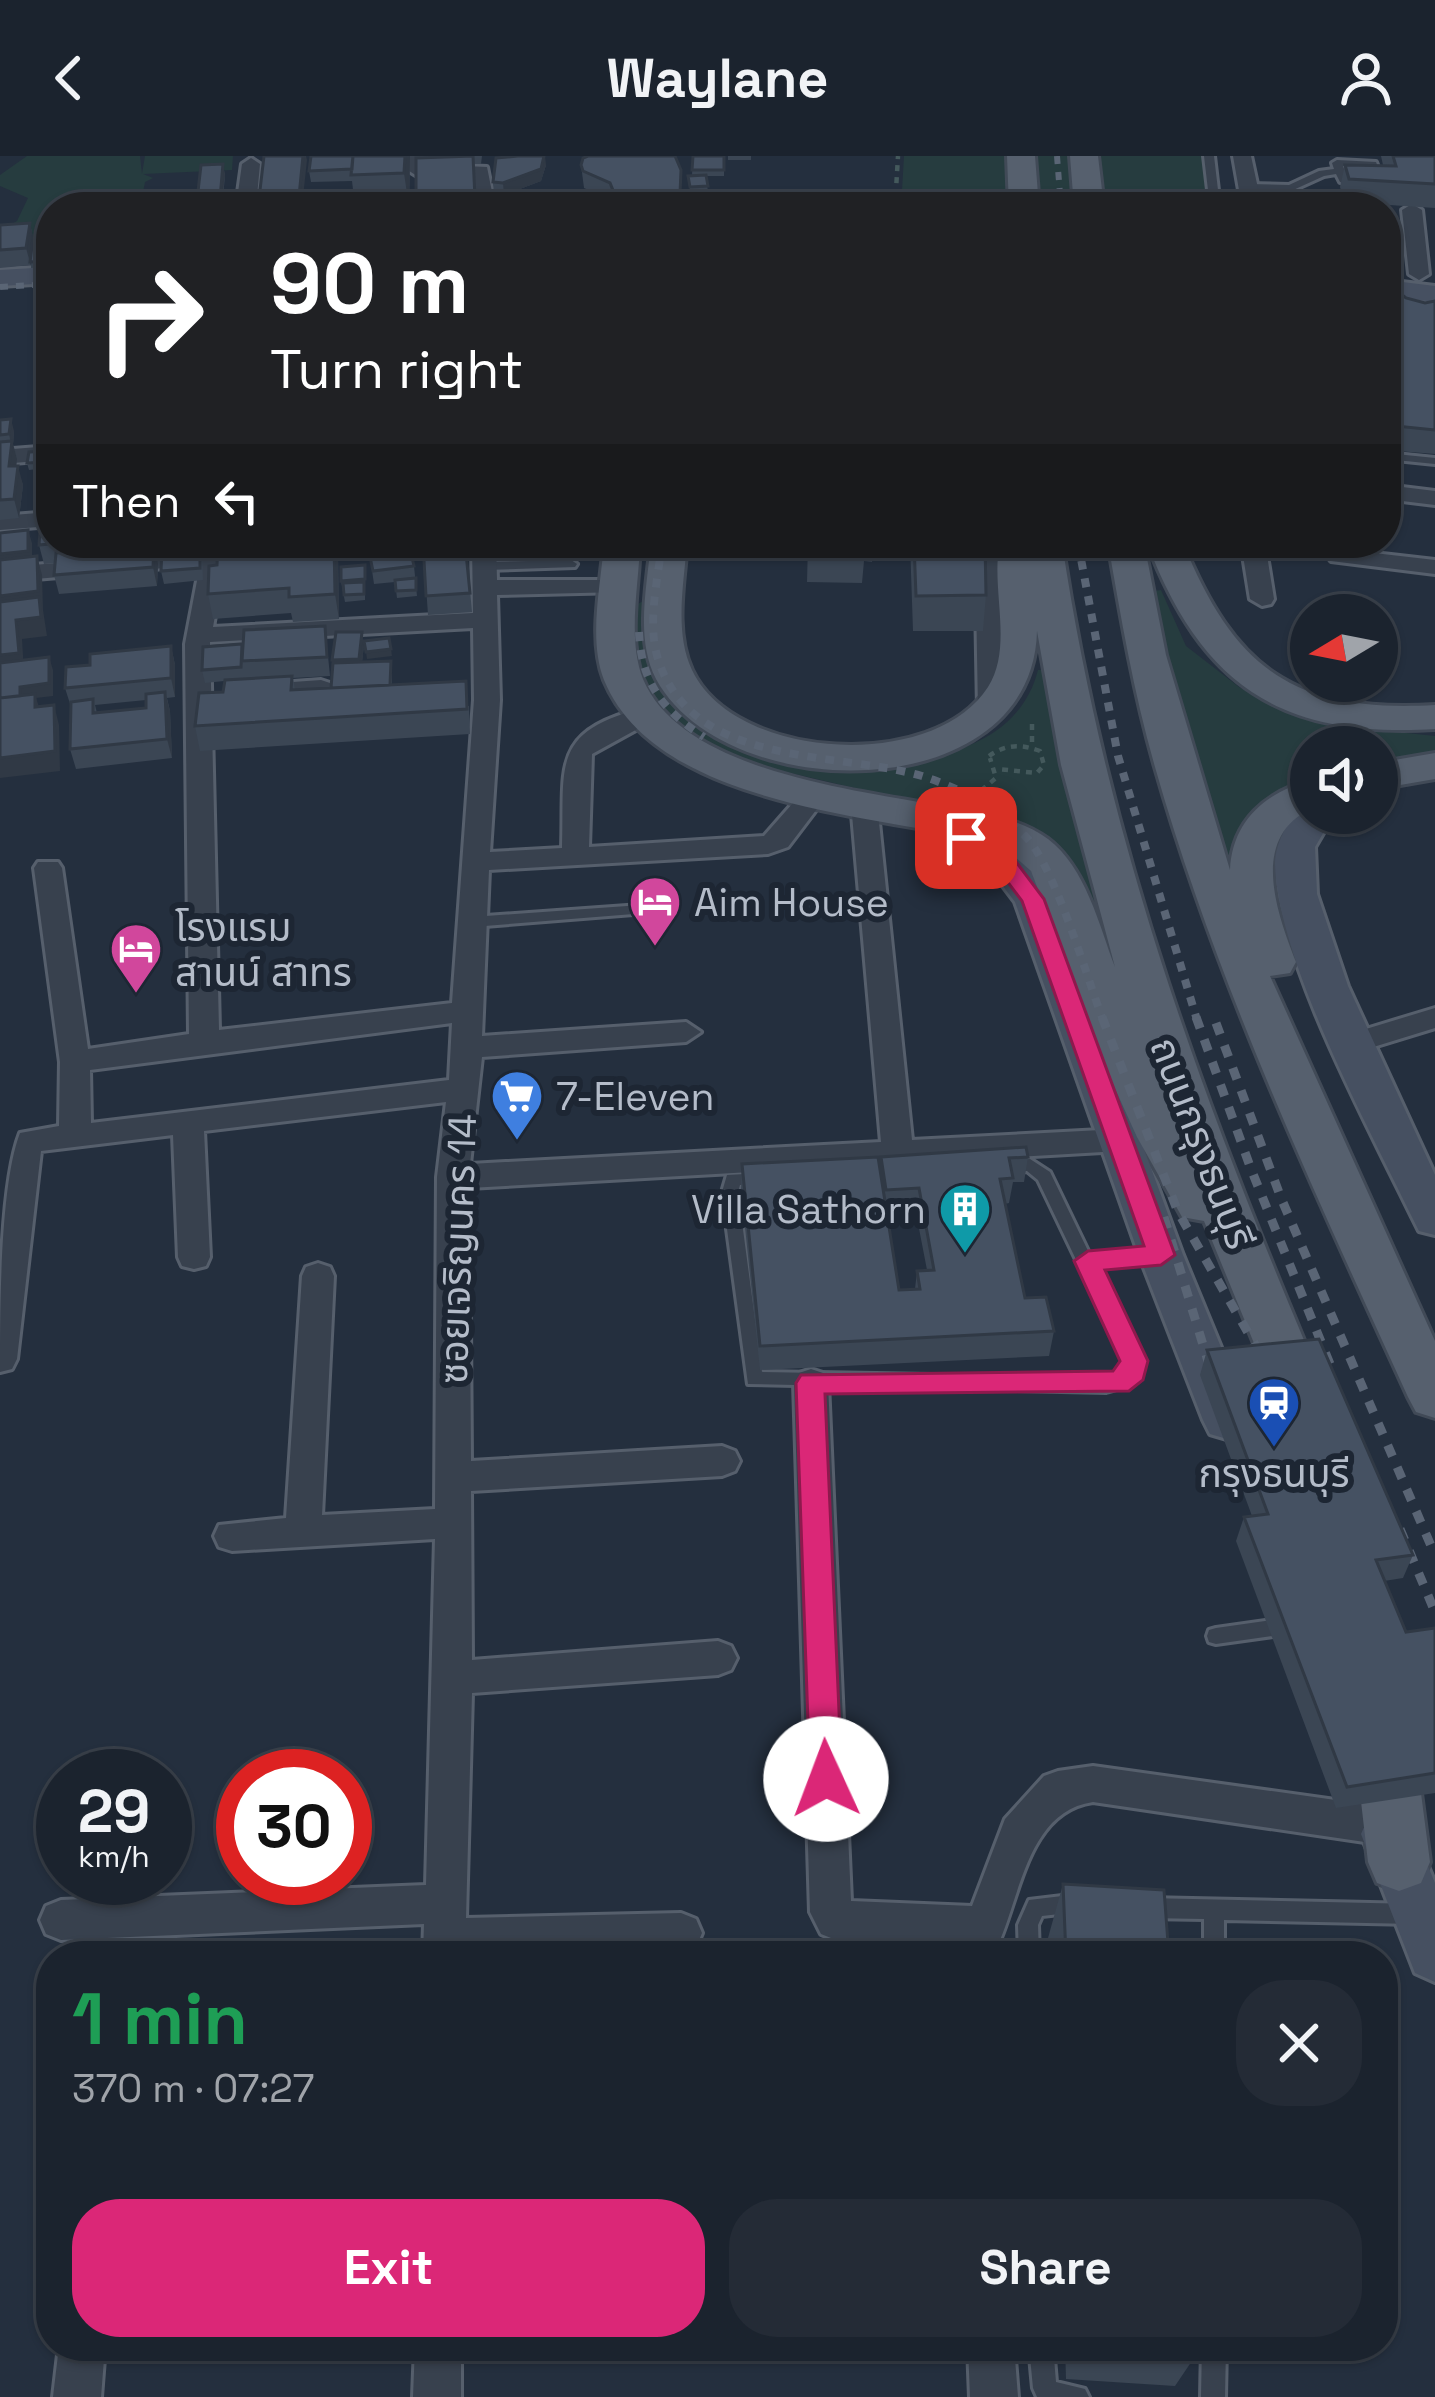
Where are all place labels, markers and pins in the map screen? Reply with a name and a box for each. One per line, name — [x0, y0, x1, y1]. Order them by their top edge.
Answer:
pin — [915, 787, 1017, 889]
hotel icon: Aim House — [627, 874, 683, 948]
place label: Aim House — [694, 878, 889, 927]
place label: โรงแรม สานน์ สาทร — [175, 903, 352, 997]
hotel icon: โรงแรม สานน์ สาทร — [108, 921, 164, 995]
supermarket icon: 7-Eleven — [489, 1068, 545, 1142]
place label: 7-Eleven — [556, 1072, 715, 1121]
building icon: Villa Sathorn — [937, 1181, 993, 1255]
place label: Villa Sathorn — [691, 1185, 926, 1234]
station icon: กรุงธนบุรี — [1246, 1375, 1302, 1449]
place label: กรุงธนบุรี — [1198, 1449, 1350, 1498]

